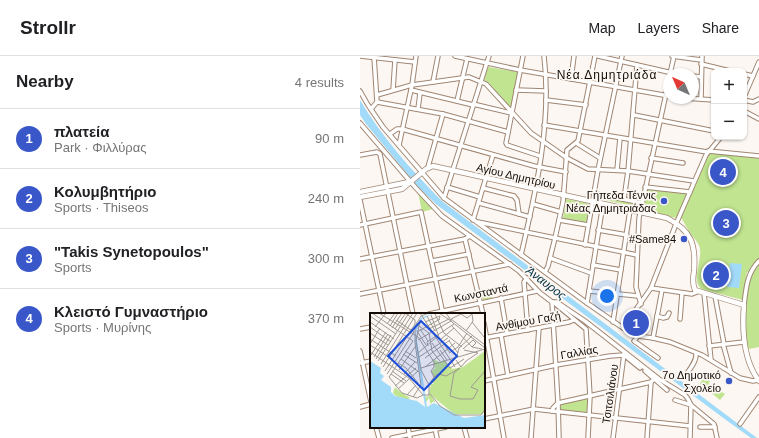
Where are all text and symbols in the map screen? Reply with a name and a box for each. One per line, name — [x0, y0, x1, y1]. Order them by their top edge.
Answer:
text: Strollr — [20, 17, 76, 38]
text: Map — [588, 20, 616, 36]
text: Layers — [638, 20, 680, 36]
text: Share — [702, 20, 739, 36]
district label: Νέα Δημητριάδα — [557, 68, 657, 82]
north arrow — [663, 68, 699, 104]
map controls — [711, 68, 747, 140]
button: + — [711, 68, 747, 104]
text: Nearby — [16, 72, 74, 91]
text: 4 results — [295, 75, 344, 90]
button: − — [711, 104, 747, 140]
text: πλατεία — [54, 123, 110, 140]
text: 1 — [25, 131, 33, 146]
text: 90 m — [315, 131, 344, 146]
text: Park · Φιλλύρας — [54, 140, 147, 155]
pin: 4 — [710, 157, 736, 187]
street label: Αγίου Δημητρίου — [475, 161, 557, 191]
text: Κολυμβητήριο — [54, 183, 156, 200]
place label: Γήπεδα Τέννις Νέας Δημητριάδας — [566, 189, 656, 214]
text: 2 — [25, 191, 33, 206]
text: 240 m — [308, 191, 344, 206]
marker: Γήπεδα Τέννις Νέας Δημητριάδας — [659, 196, 669, 206]
text: Sports · Thiseos — [54, 200, 148, 215]
pin: 3 — [713, 208, 739, 238]
place label: #Same84 — [629, 233, 676, 245]
marker: #Same84 — [679, 234, 689, 244]
text: "Takis Synetopoulos" — [54, 243, 209, 260]
text: 3 — [25, 251, 33, 266]
text: 300 m — [308, 251, 344, 266]
text: Sports — [54, 260, 92, 275]
pin: 2 — [703, 260, 729, 290]
water label: Άναυρος — [522, 263, 569, 303]
street label: Κωνσταντά — [453, 281, 510, 305]
your location — [597, 286, 617, 306]
text: Κλειστό Γυμναστήριο — [54, 303, 208, 320]
pin: 1 — [623, 308, 649, 338]
street label: Ανθίμου Γαζή — [494, 309, 562, 333]
text: 4 — [25, 311, 33, 326]
text: 370 m — [308, 311, 344, 326]
inset map — [370, 313, 485, 428]
text: Sports · Μυρίνης — [54, 320, 151, 335]
street label: Γαλλίας — [559, 343, 599, 361]
street label: Τσιτσιλιάνου — [600, 363, 620, 425]
place label: 7ο Δημοτικό Σχολείο — [662, 369, 721, 394]
marker: 7ο Δημοτικό Σχολείο — [724, 376, 734, 386]

